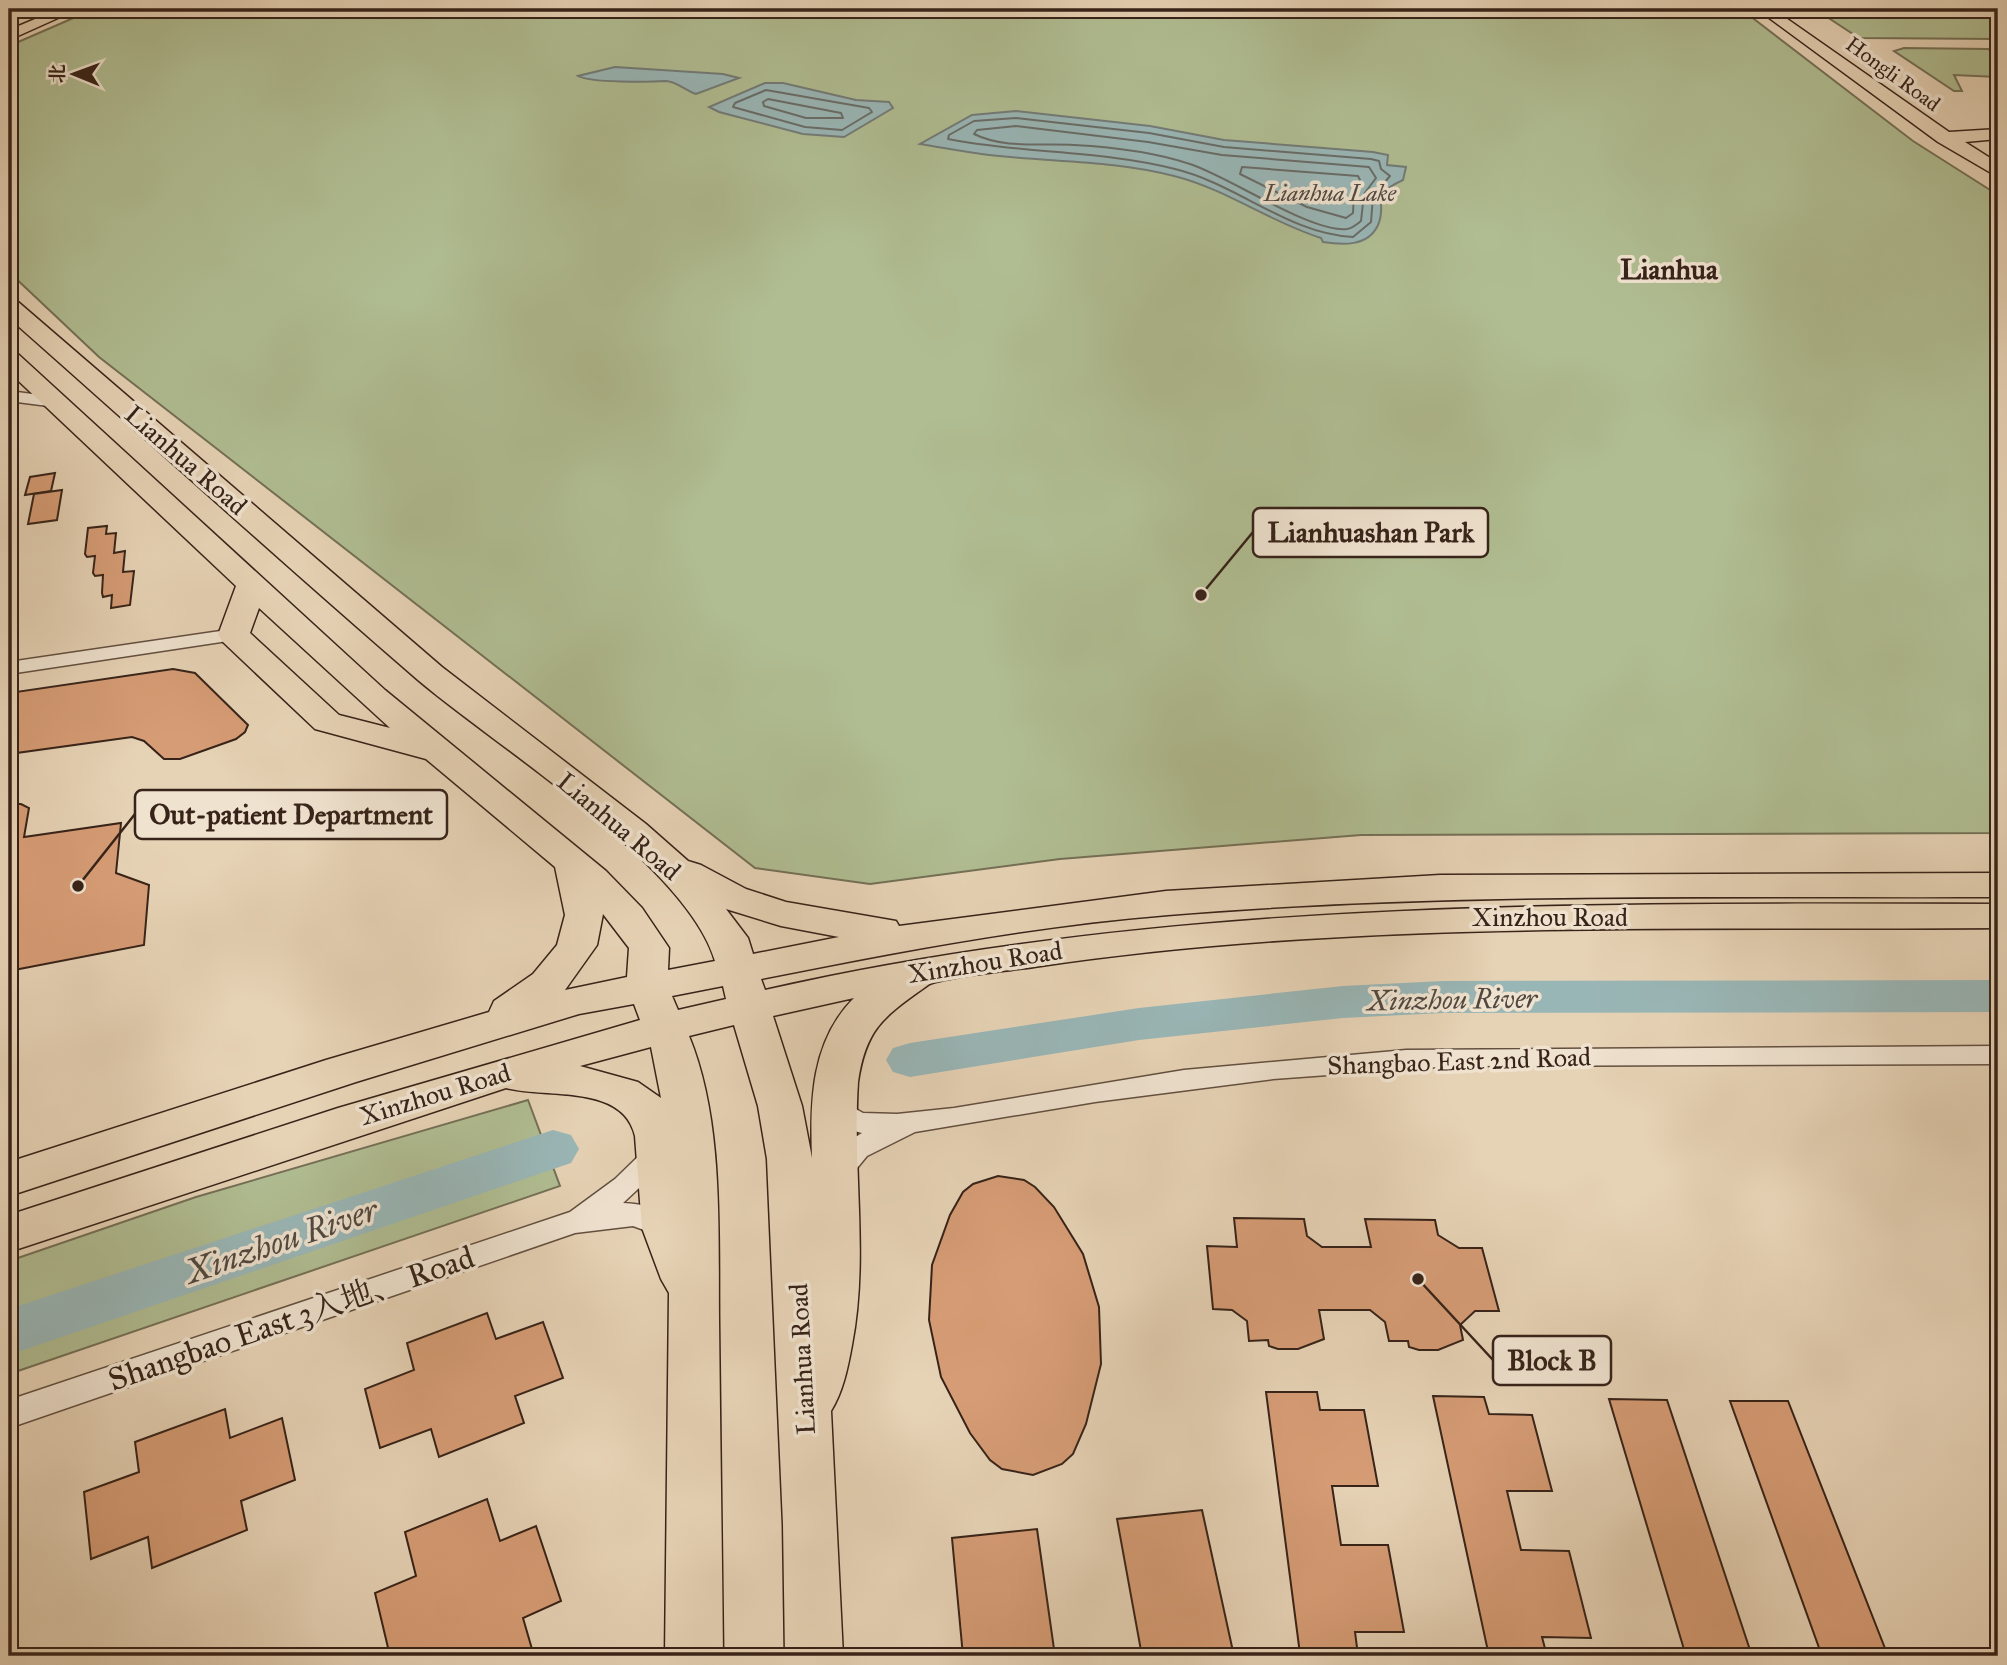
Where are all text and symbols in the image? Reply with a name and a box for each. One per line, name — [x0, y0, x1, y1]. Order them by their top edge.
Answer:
street label: Hongli Road — [1841, 31, 1946, 117]
north arrow — [38, 38, 108, 108]
text: 北 — [46, 64, 69, 83]
water label: Lianhua Lake — [1263, 179, 1397, 207]
district label: Lianhua — [1620, 252, 1719, 287]
street label: Lianhua Road — [118, 398, 254, 522]
callout: Lianhuashan Park — [1253, 508, 1488, 557]
text: Lianhuashan Park — [1268, 515, 1475, 550]
street label: Lianhua Road — [551, 765, 687, 887]
callout: Out-patient Department — [135, 790, 447, 839]
text: Out-patient Department — [149, 797, 433, 832]
street label: Xinzhou Road — [1472, 901, 1628, 933]
street label: Xinzhou Road — [905, 934, 1065, 990]
water label: Xinzhou River — [1365, 980, 1539, 1019]
street label: Shangbao East 2nd Road — [1327, 1040, 1591, 1082]
street label: Xinzhou Road — [356, 1056, 514, 1132]
water label: Xinzhou River — [178, 1189, 385, 1293]
street label: Shangbao East 3入地、 Road — [103, 1237, 479, 1399]
street label: Lianhua Road — [782, 1282, 822, 1436]
callout: Block B — [1493, 1336, 1611, 1385]
text: Block B — [1507, 1343, 1597, 1378]

